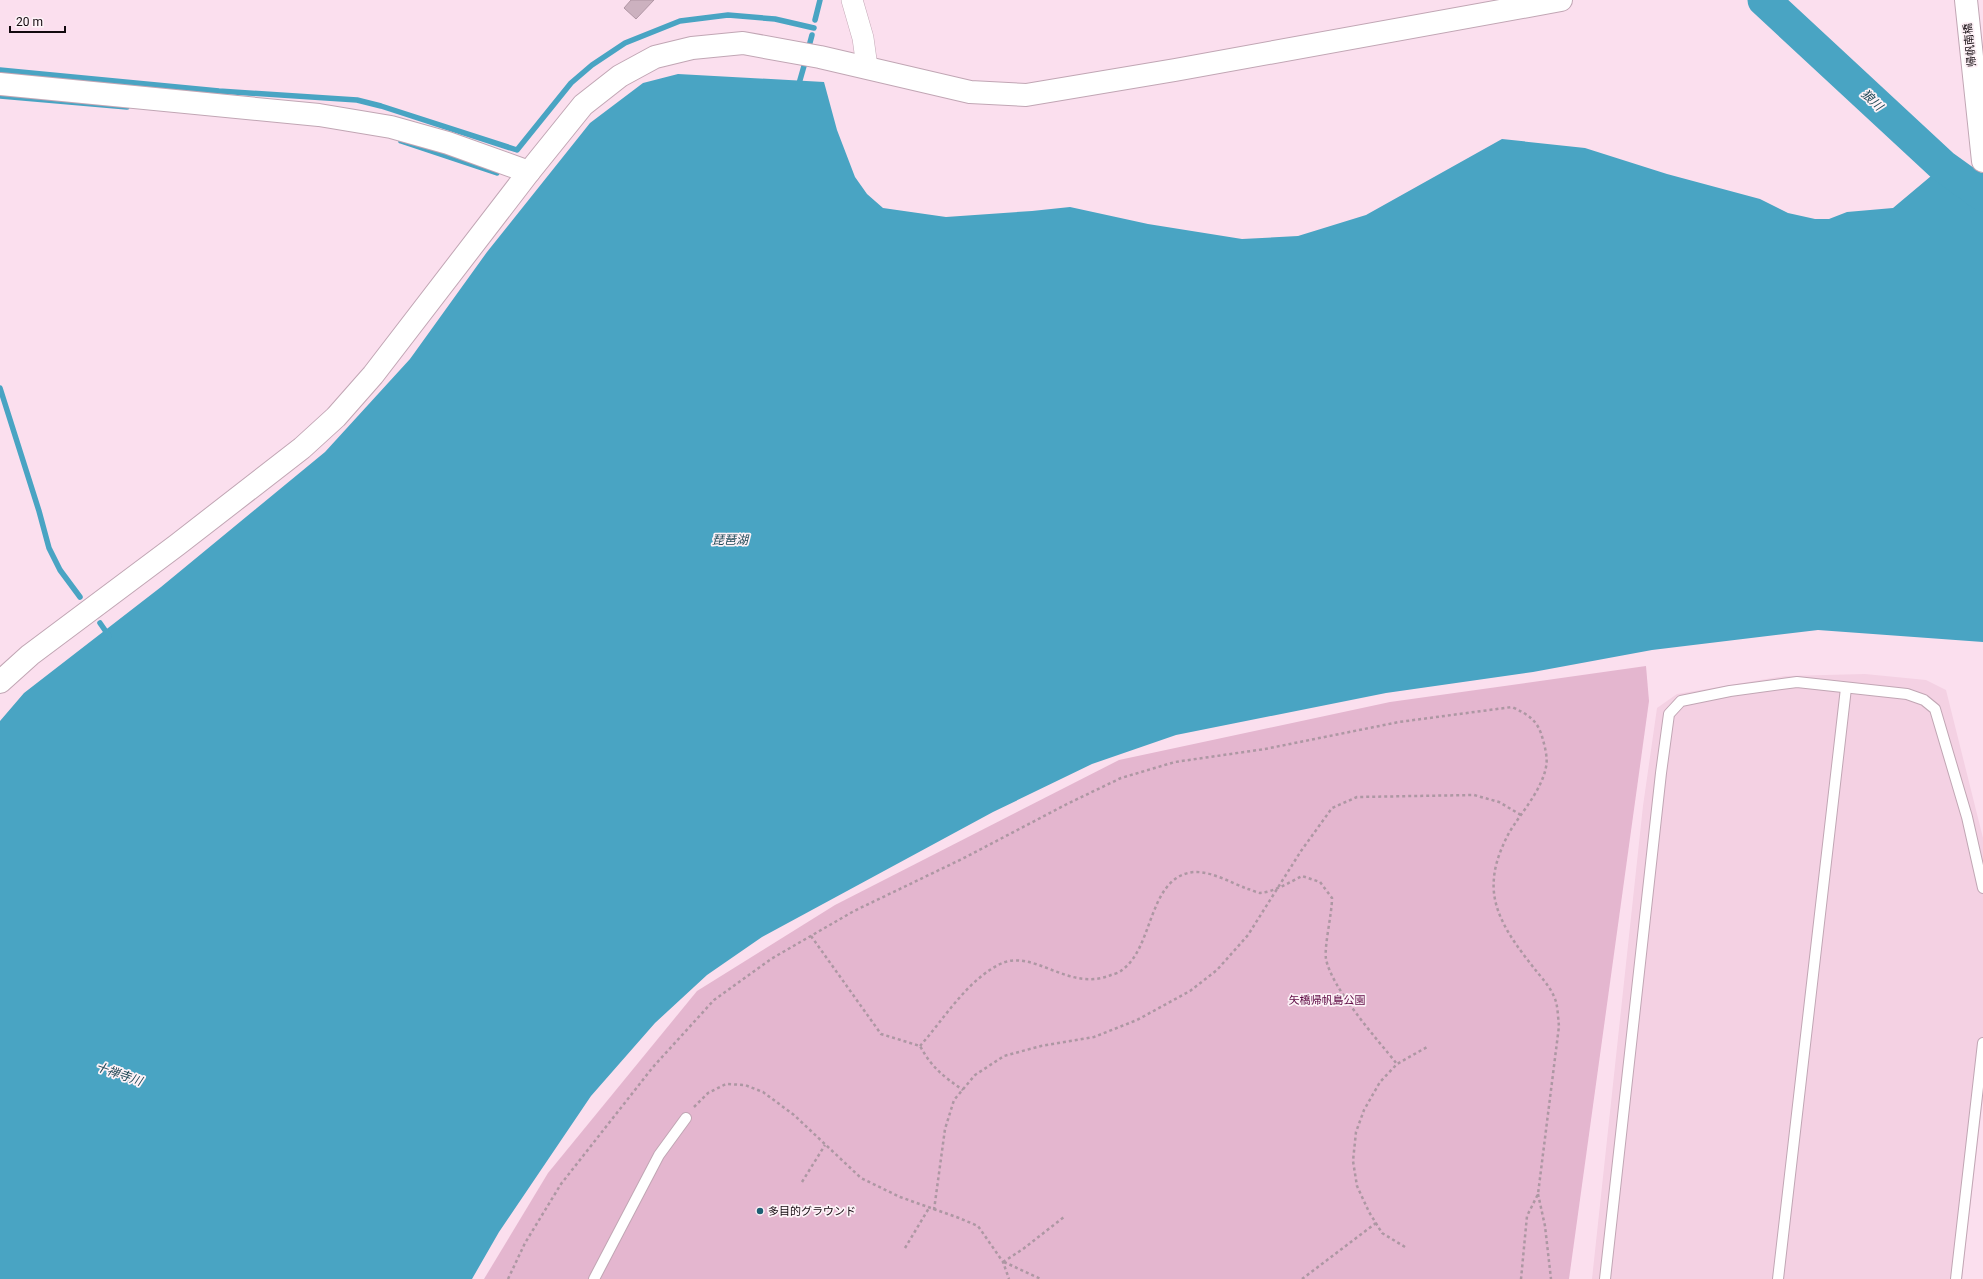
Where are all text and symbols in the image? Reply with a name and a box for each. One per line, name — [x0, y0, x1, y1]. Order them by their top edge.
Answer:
scale bar — [10, 8, 65, 34]
text: 20 m — [16, 15, 43, 29]
street label: 帰帆南橋 — [1961, 22, 1979, 68]
water label: 狼川 — [1858, 87, 1887, 115]
water label: 琵琶湖 — [712, 533, 750, 547]
park label: 矢橋帰帆島公園 — [1289, 994, 1366, 1007]
water label: 十禅寺川 — [94, 1060, 146, 1089]
place label: 多目的グラウンド — [768, 1205, 856, 1218]
marker: 多目的グラウンド — [755, 1206, 765, 1216]

